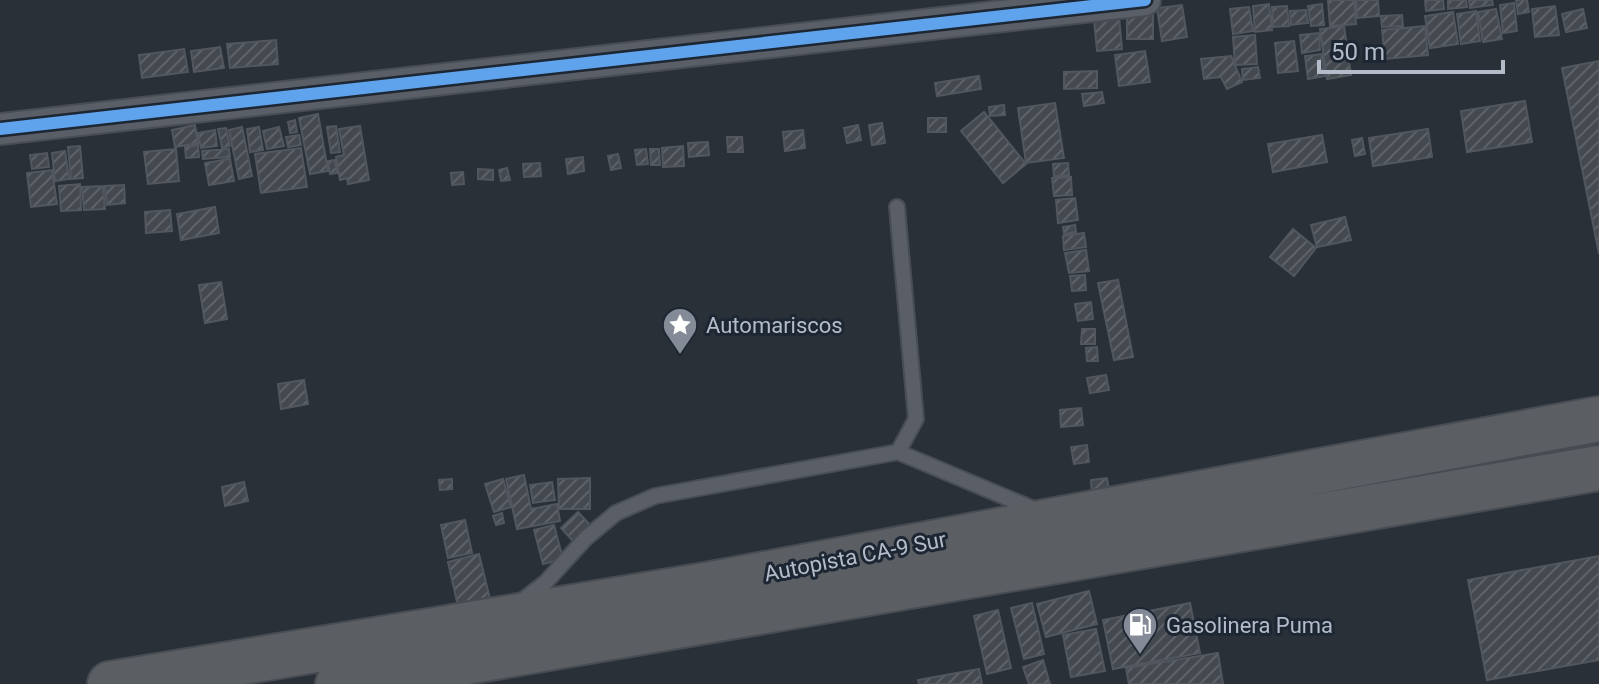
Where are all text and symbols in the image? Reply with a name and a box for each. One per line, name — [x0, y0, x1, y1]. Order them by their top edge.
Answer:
scale bar — [1319, 24, 1503, 74]
text: 50 m — [1331, 38, 1385, 66]
place icon: Automariscos — [661, 306, 699, 356]
place label: Automariscos — [706, 313, 843, 338]
street label: Autopista CA-9 Sur — [762, 526, 949, 586]
fuel station icon: Gasolinera Puma — [1121, 606, 1159, 656]
place label: Gasolinera Puma — [1166, 613, 1333, 638]

